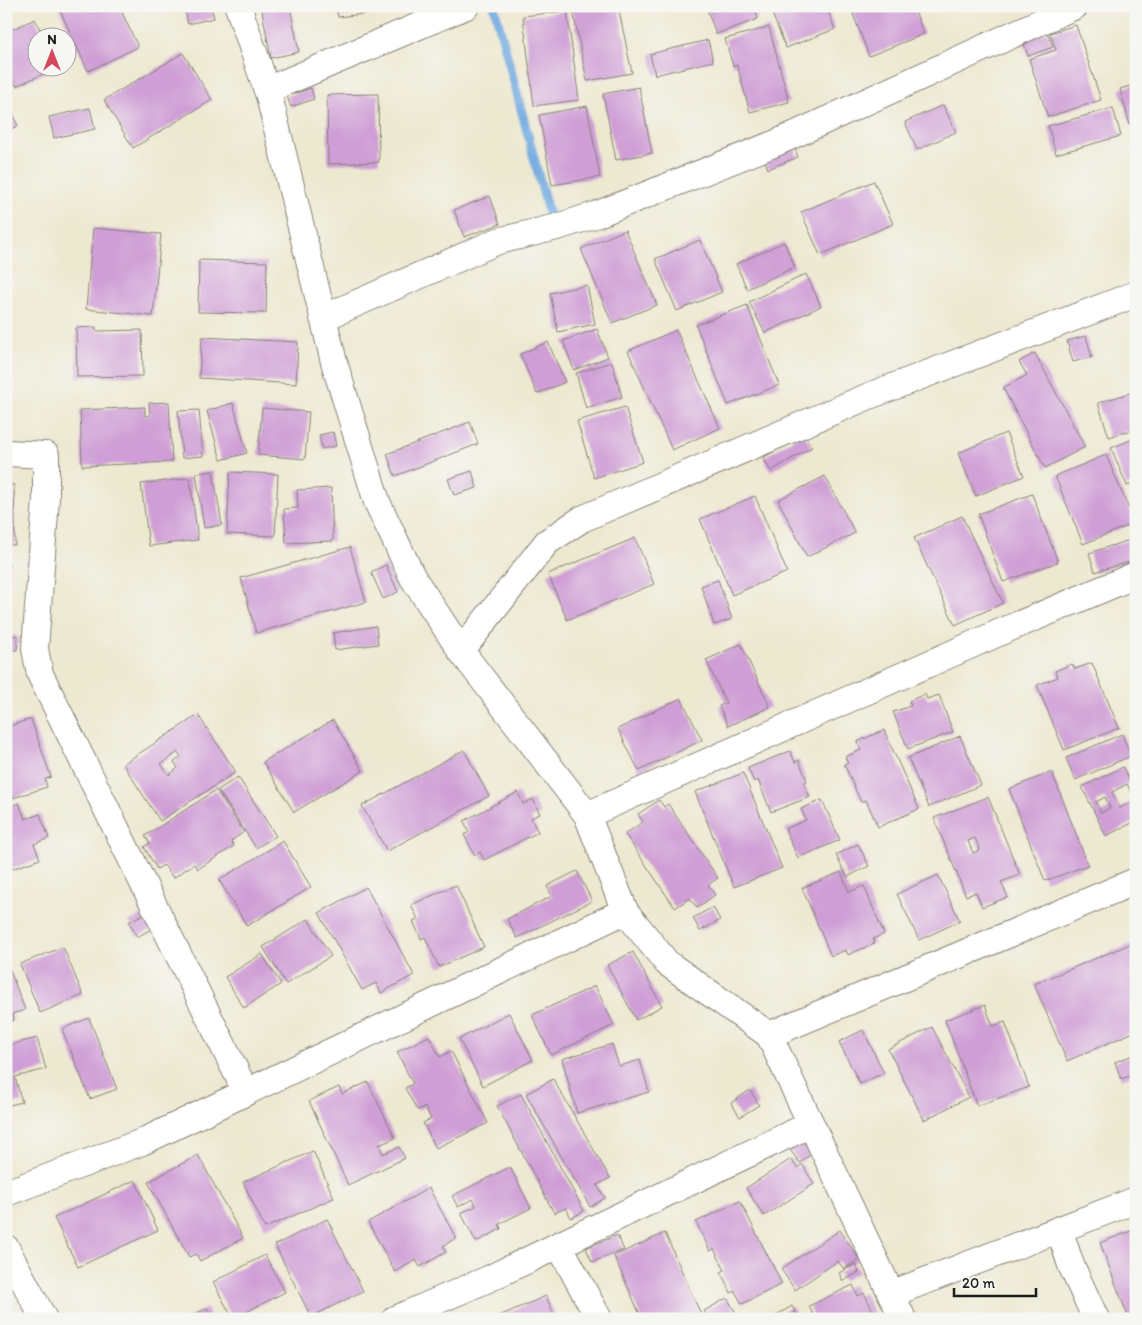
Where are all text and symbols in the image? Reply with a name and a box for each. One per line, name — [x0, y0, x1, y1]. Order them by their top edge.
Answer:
north arrow — [28, 28, 78, 78]
text: N — [47, 31, 57, 48]
scale bar — [954, 1265, 1037, 1297]
text: 20 m — [962, 1274, 996, 1292]

